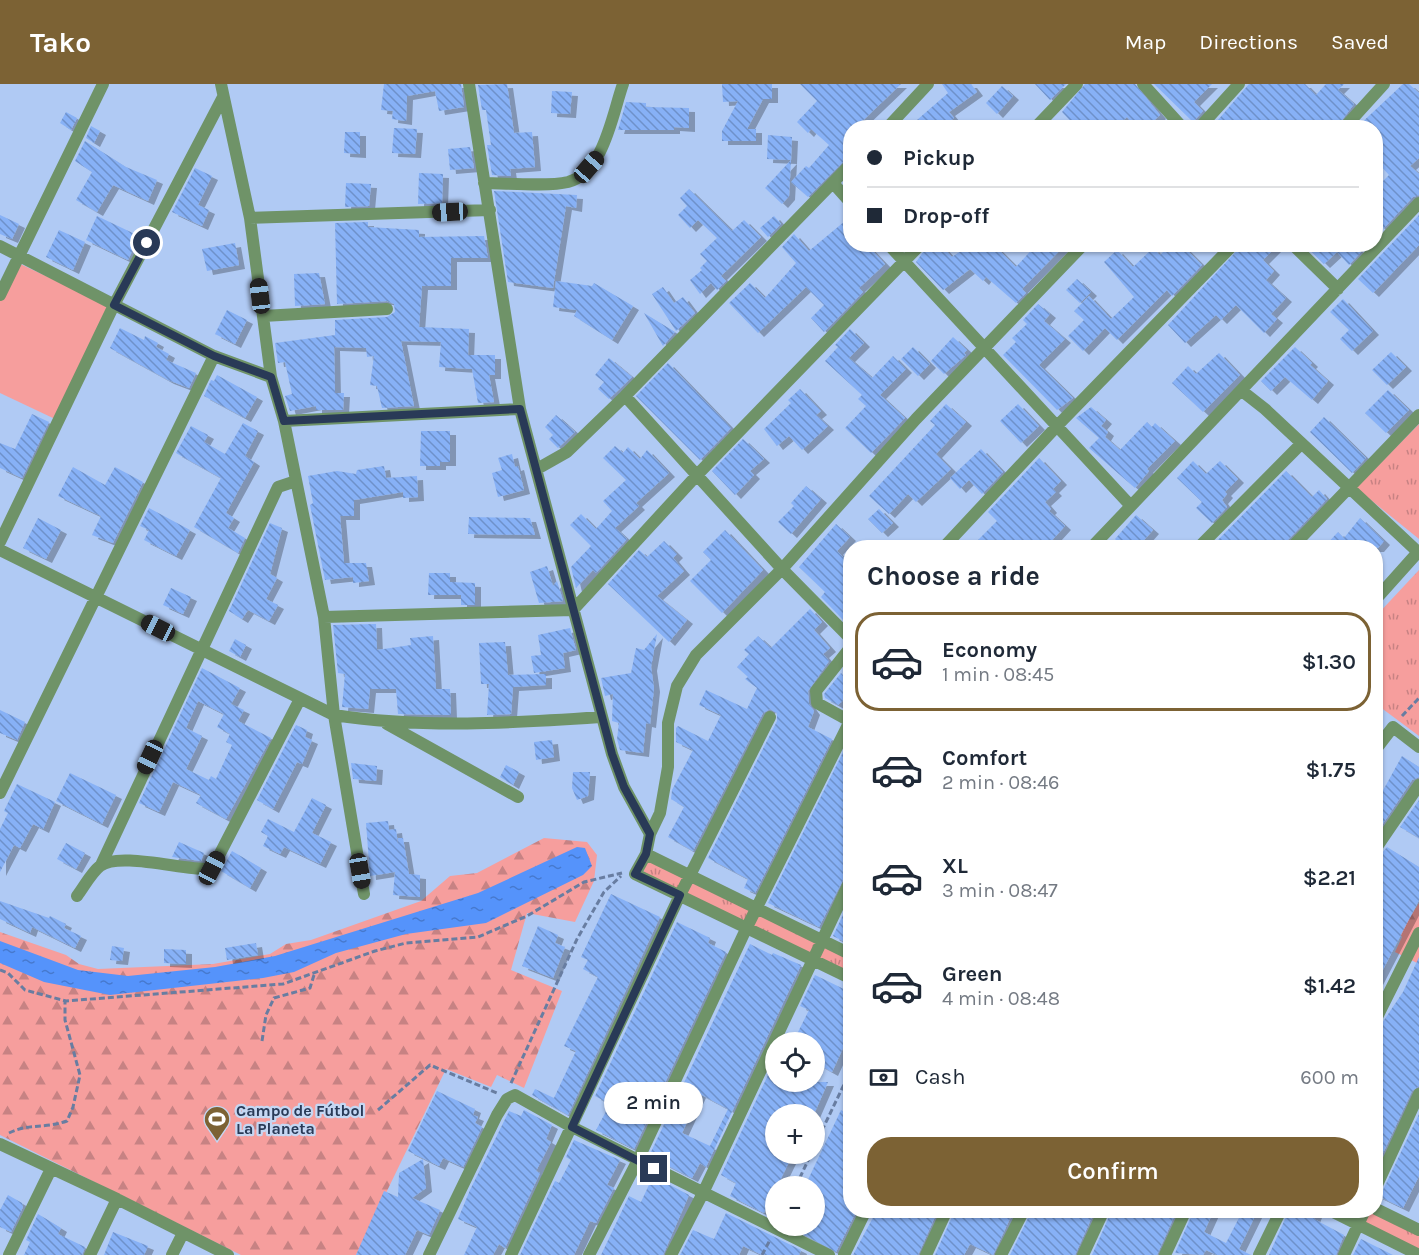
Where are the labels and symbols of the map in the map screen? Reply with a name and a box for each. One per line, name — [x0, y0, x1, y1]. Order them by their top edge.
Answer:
car — [570, 148, 608, 186]
car — [432, 202, 468, 222]
route start — [133, 229, 160, 256]
car — [249, 277, 271, 315]
car — [138, 612, 178, 644]
car — [134, 737, 166, 777]
car — [196, 848, 228, 888]
car — [348, 852, 372, 890]
callout: 2 min — [604, 1082, 704, 1124]
place label: Campo de Fútbol La Planeta — [236, 1101, 364, 1138]
sports icon: Campo de Fútbol La Planeta — [202, 1104, 232, 1142]
route end — [640, 1155, 667, 1182]

